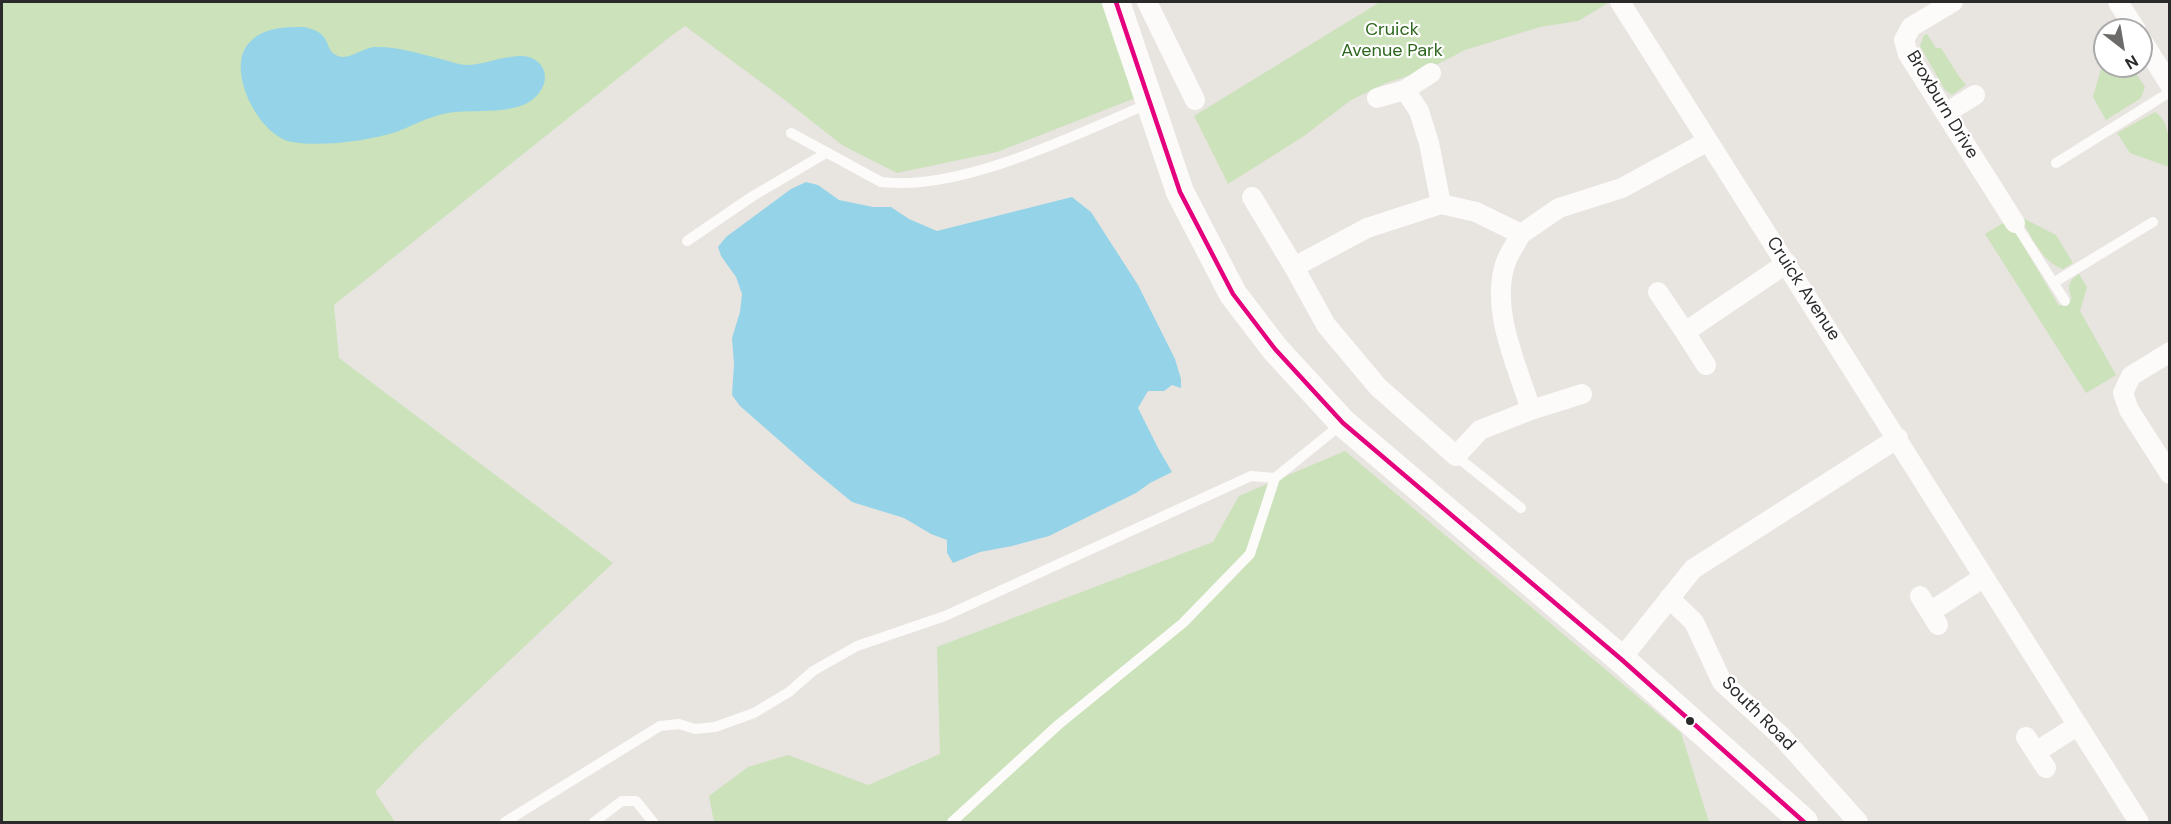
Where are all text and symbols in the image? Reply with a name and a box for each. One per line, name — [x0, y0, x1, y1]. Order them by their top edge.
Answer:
north arrow — [2093, 18, 2153, 78]
park label: Cruick Avenue Park — [1341, 19, 1443, 62]
street label: Broxburn Drive — [1901, 47, 1983, 163]
text: N — [2121, 50, 2142, 74]
street label: Cruick Avenue — [1761, 233, 1845, 345]
street label: South Road — [1717, 673, 1799, 755]
unlabelled marker — [1684, 715, 1696, 727]

